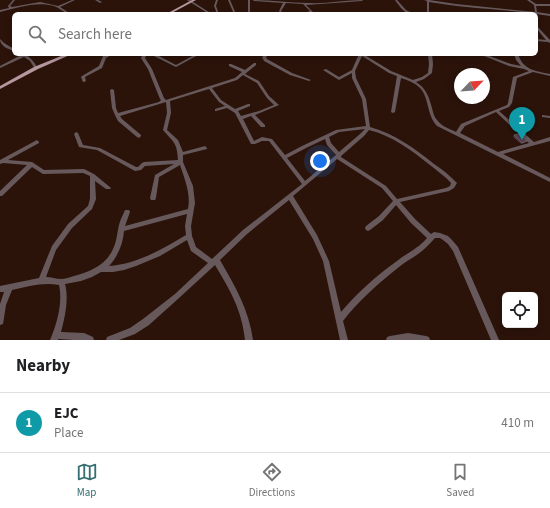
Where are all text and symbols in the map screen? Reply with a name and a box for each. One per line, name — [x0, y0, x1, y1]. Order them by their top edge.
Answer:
search box — [12, 12, 538, 56]
icon: search — [26, 23, 48, 45]
text: Search here — [58, 24, 132, 45]
north arrow — [454, 68, 490, 104]
pin: 1 — [509, 107, 535, 140]
your location — [310, 151, 330, 171]
map controls — [502, 292, 538, 328]
button: locate — [502, 292, 538, 328]
text: Nearby — [16, 354, 70, 378]
text: EJC — [54, 403, 79, 424]
text: 1 — [26, 414, 32, 432]
text: 410 m — [501, 414, 534, 432]
text: Place — [54, 424, 83, 442]
tab: Map — [76, 461, 98, 500]
tab: Directions — [249, 461, 295, 500]
tab: Saved — [446, 461, 474, 500]

